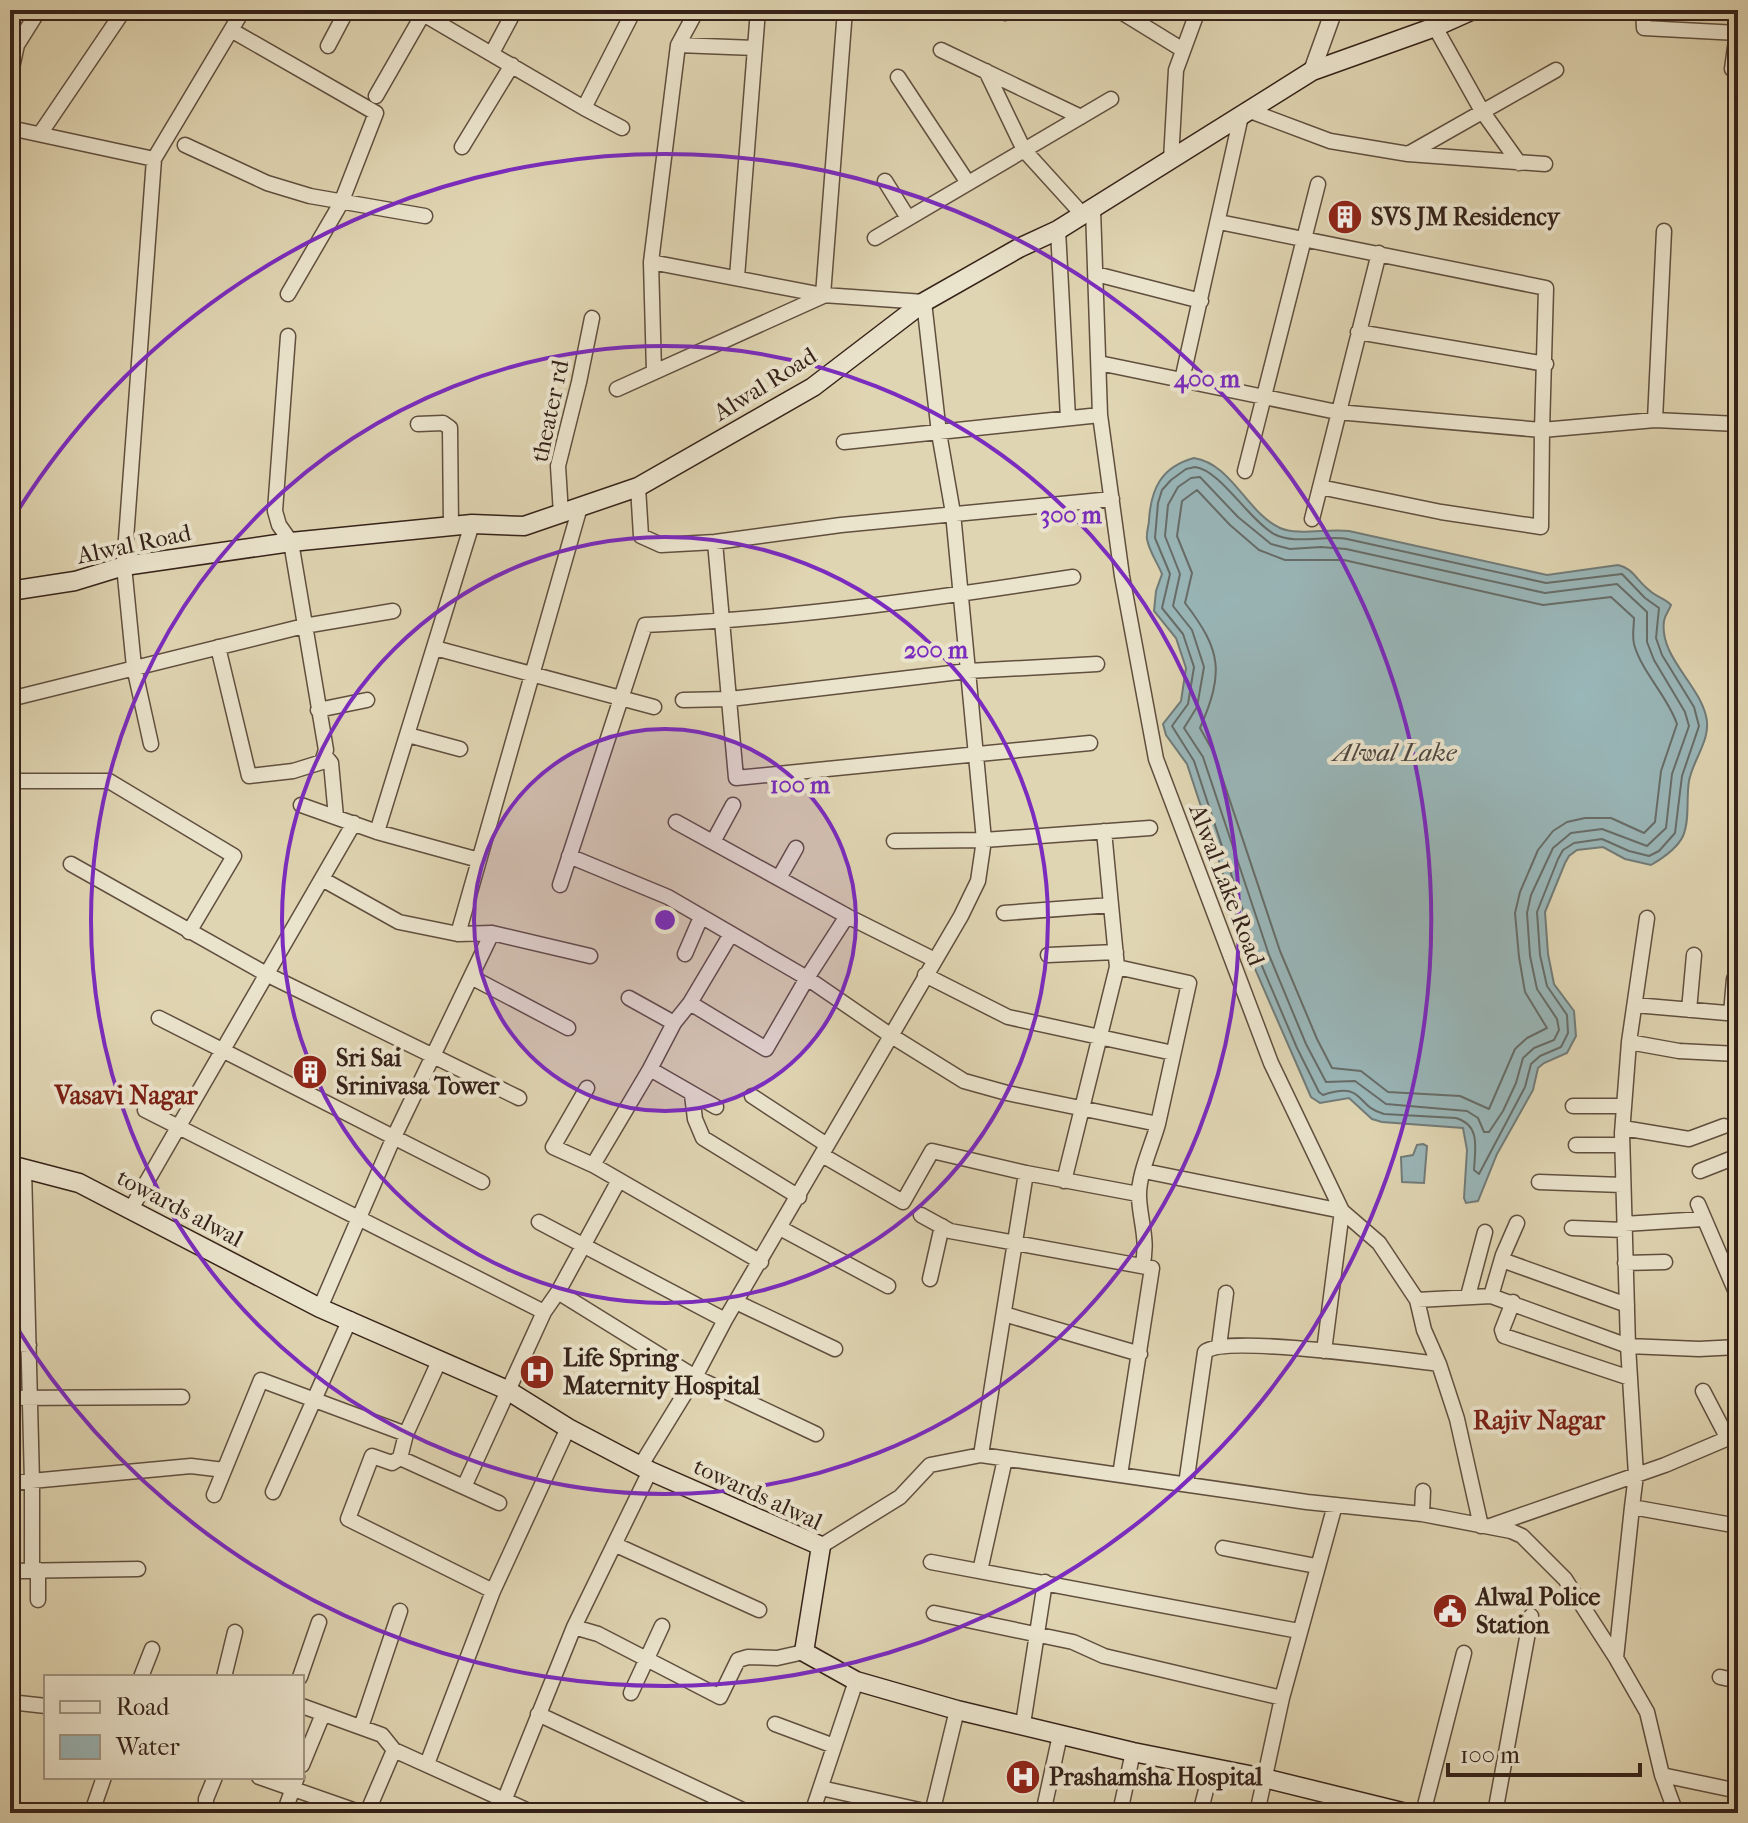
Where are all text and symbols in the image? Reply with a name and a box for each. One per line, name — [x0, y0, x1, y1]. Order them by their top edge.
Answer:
building icon: SVS JM Residency — [1326, 198, 1364, 236]
place label: SVS JM Residency — [1371, 203, 1561, 231]
street label: Alwal Road — [708, 341, 822, 427]
street label: theater rd — [526, 356, 575, 465]
text: 400 m — [1173, 365, 1241, 394]
text: 300 m — [1040, 501, 1103, 529]
street label: Alwal Road — [73, 518, 194, 570]
text: 200 m — [904, 636, 969, 664]
water label: Alwal Lake — [1331, 737, 1458, 768]
text: 100 m — [770, 771, 831, 799]
street label: Alwal Lake Road — [1183, 799, 1271, 970]
centre of rings — [651, 906, 679, 934]
place label: Sri Sai Srinivasa Tower — [336, 1044, 500, 1100]
building icon: Sri Sai Srinivasa Tower — [291, 1053, 329, 1091]
district label: Vasavi Nagar — [54, 1080, 198, 1111]
street label: towards alwal — [112, 1163, 248, 1253]
place label: Life Spring Maternity Hospital — [563, 1344, 760, 1400]
hospital icon: Life Spring Maternity Hospital — [518, 1353, 556, 1391]
district label: Rajiv Nagar — [1473, 1405, 1606, 1436]
street label: towards alwal — [689, 1452, 827, 1536]
place label: Alwal Police Station — [1474, 1583, 1601, 1639]
public building icon: Alwal Police Station — [1431, 1592, 1469, 1630]
legend — [44, 1675, 304, 1779]
text: Road — [116, 1693, 170, 1721]
scale bar — [1448, 1727, 1640, 1777]
text: Water — [115, 1733, 180, 1761]
text: 100 m — [1460, 1741, 1520, 1769]
hospital icon: Prashamsha Hospital — [1004, 1758, 1042, 1796]
place label: Prashamsha Hospital — [1049, 1763, 1263, 1791]

